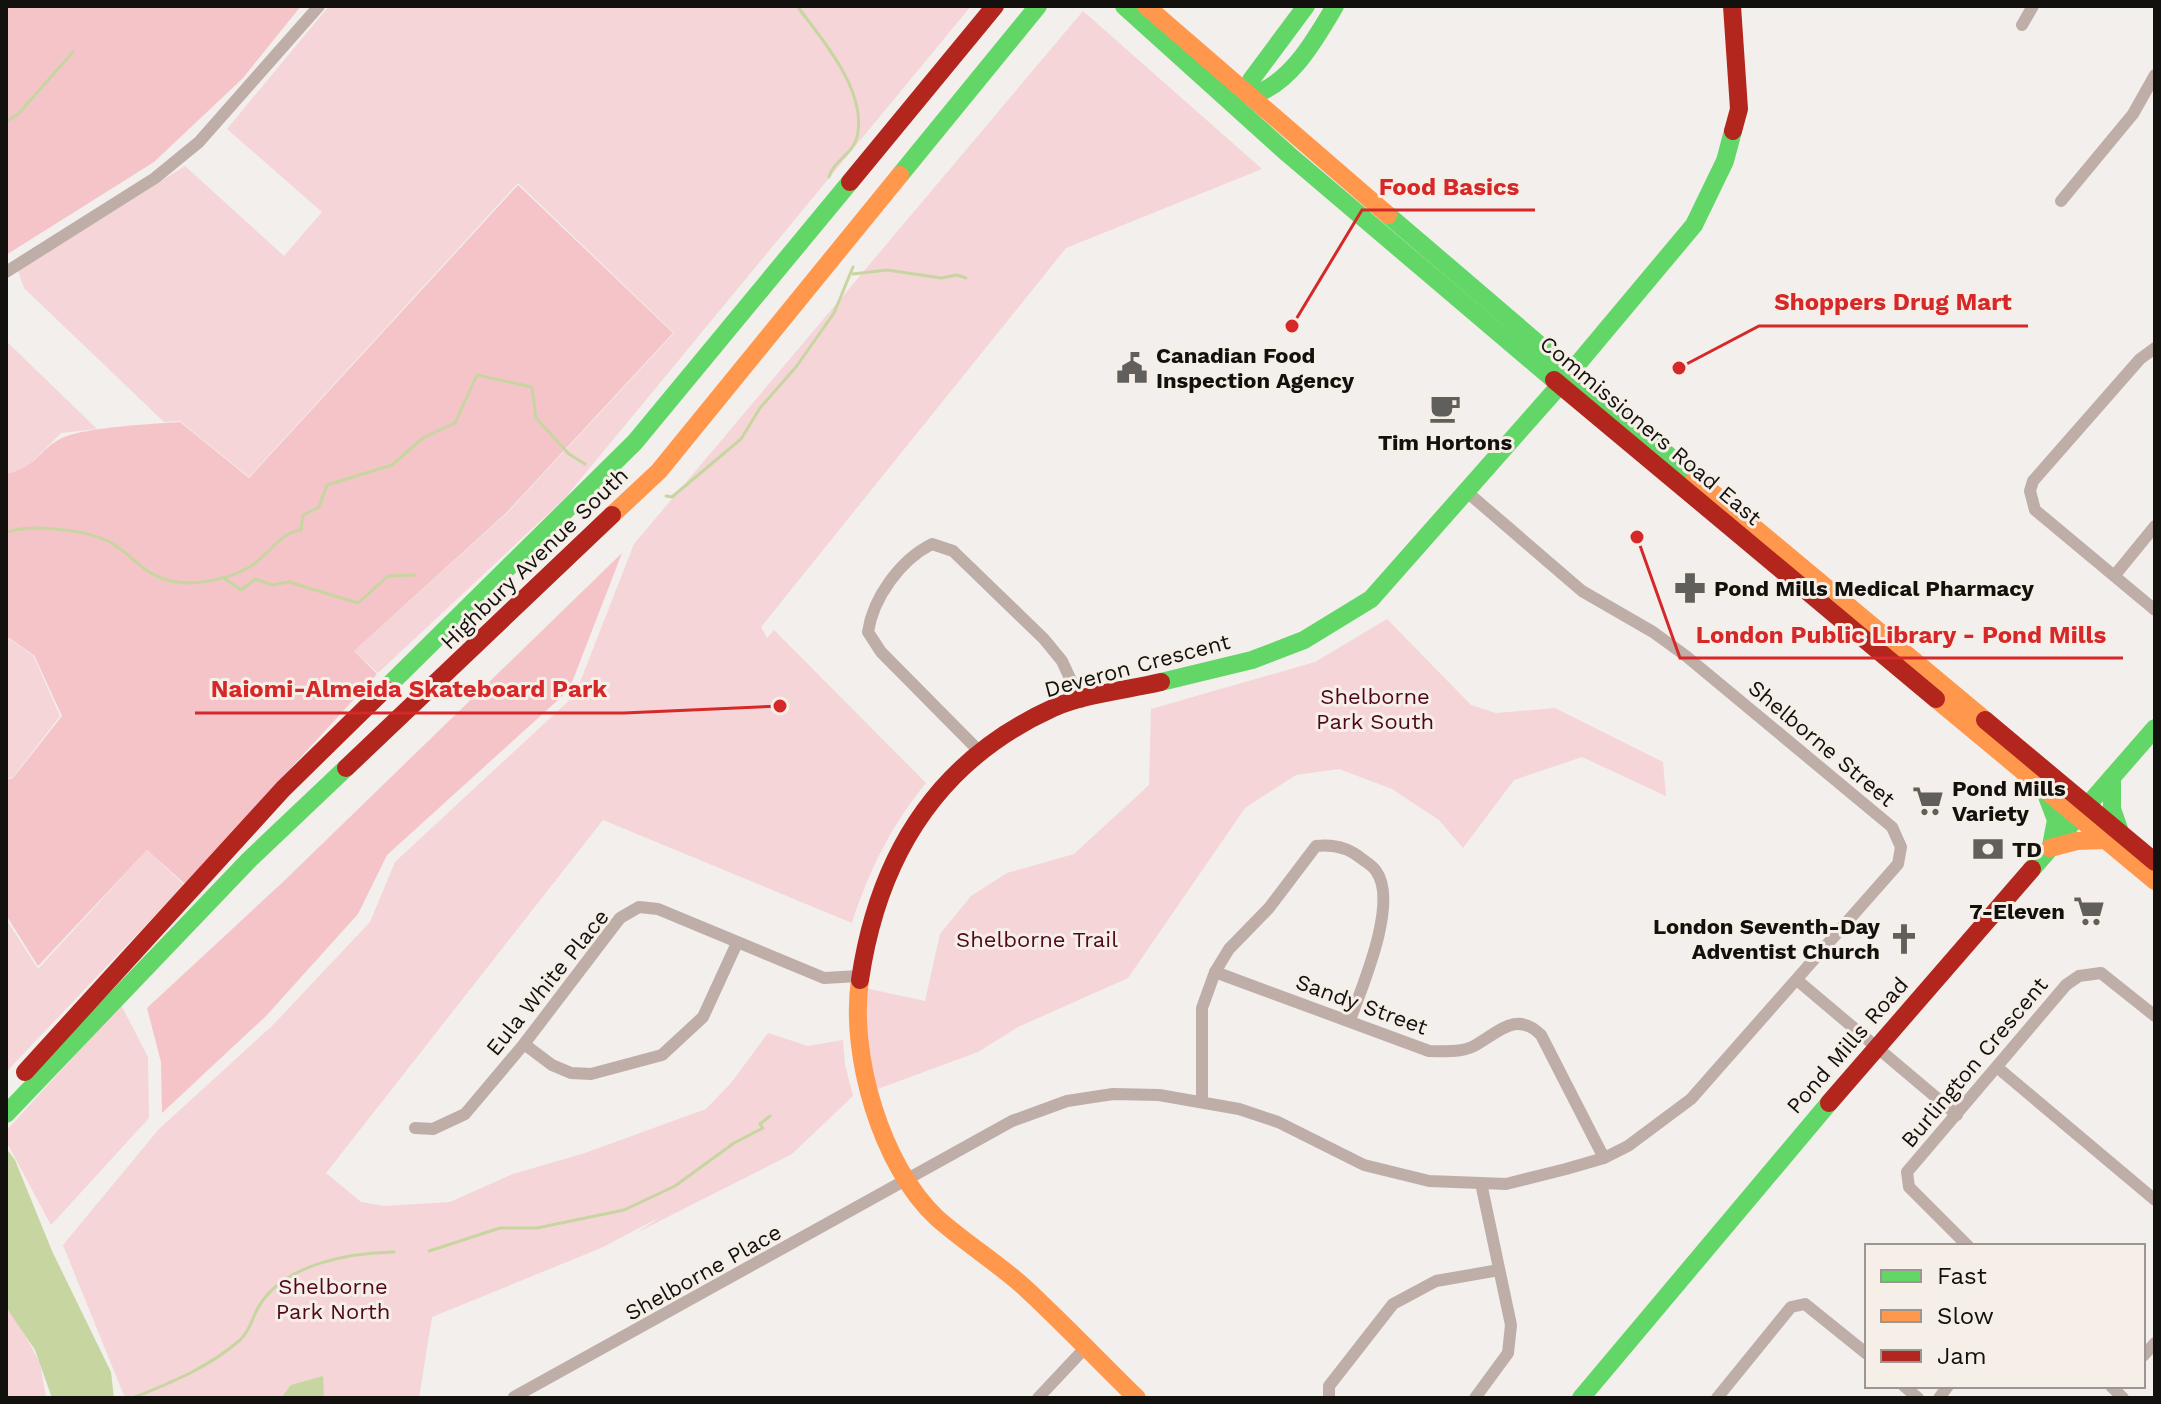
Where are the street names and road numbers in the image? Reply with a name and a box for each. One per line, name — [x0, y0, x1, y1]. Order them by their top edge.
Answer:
street label: Commissioners Road East — [1535, 331, 1766, 530]
street label: Highbury Avenue South — [436, 462, 633, 654]
street label: Deveron Crescent — [1042, 629, 1233, 702]
street label: Shelborne Street — [1743, 675, 1900, 812]
street label: Eula White Place — [481, 904, 614, 1060]
street label: Sandy Street — [1293, 969, 1431, 1040]
street label: Pond Mills Road — [1781, 972, 1913, 1119]
street label: Burlington Crescent — [1896, 972, 2053, 1152]
street label: Shelborne Place — [621, 1219, 786, 1326]

